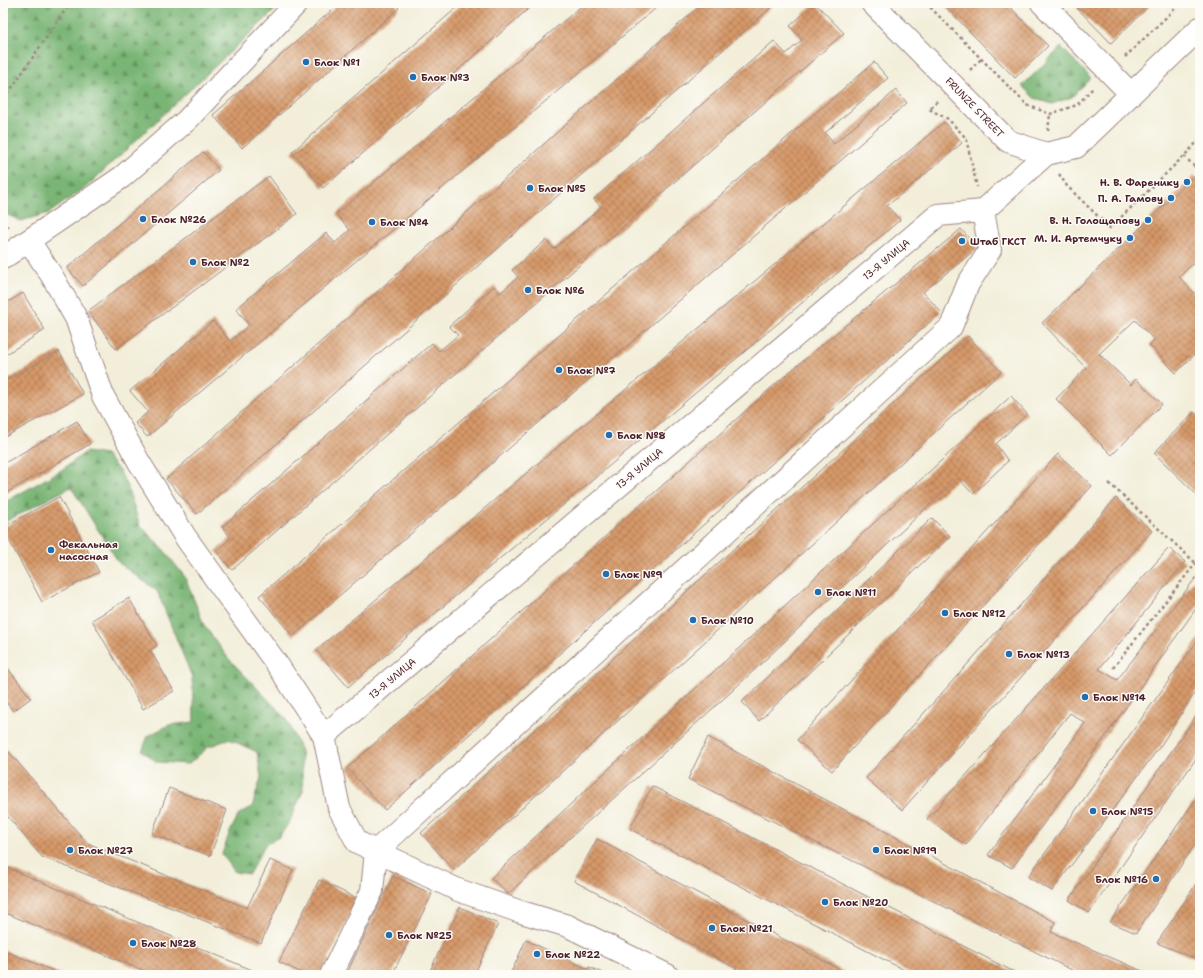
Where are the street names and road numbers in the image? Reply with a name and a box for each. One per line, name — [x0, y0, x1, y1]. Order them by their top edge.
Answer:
street label: FRUNZE STREET — [943, 74, 1007, 140]
street label: 13-Я УЛИЦА — [860, 236, 913, 283]
street label: 13-Я УЛИЦА — [613, 445, 666, 492]
street label: 13-Я УЛИЦА — [366, 655, 419, 702]

